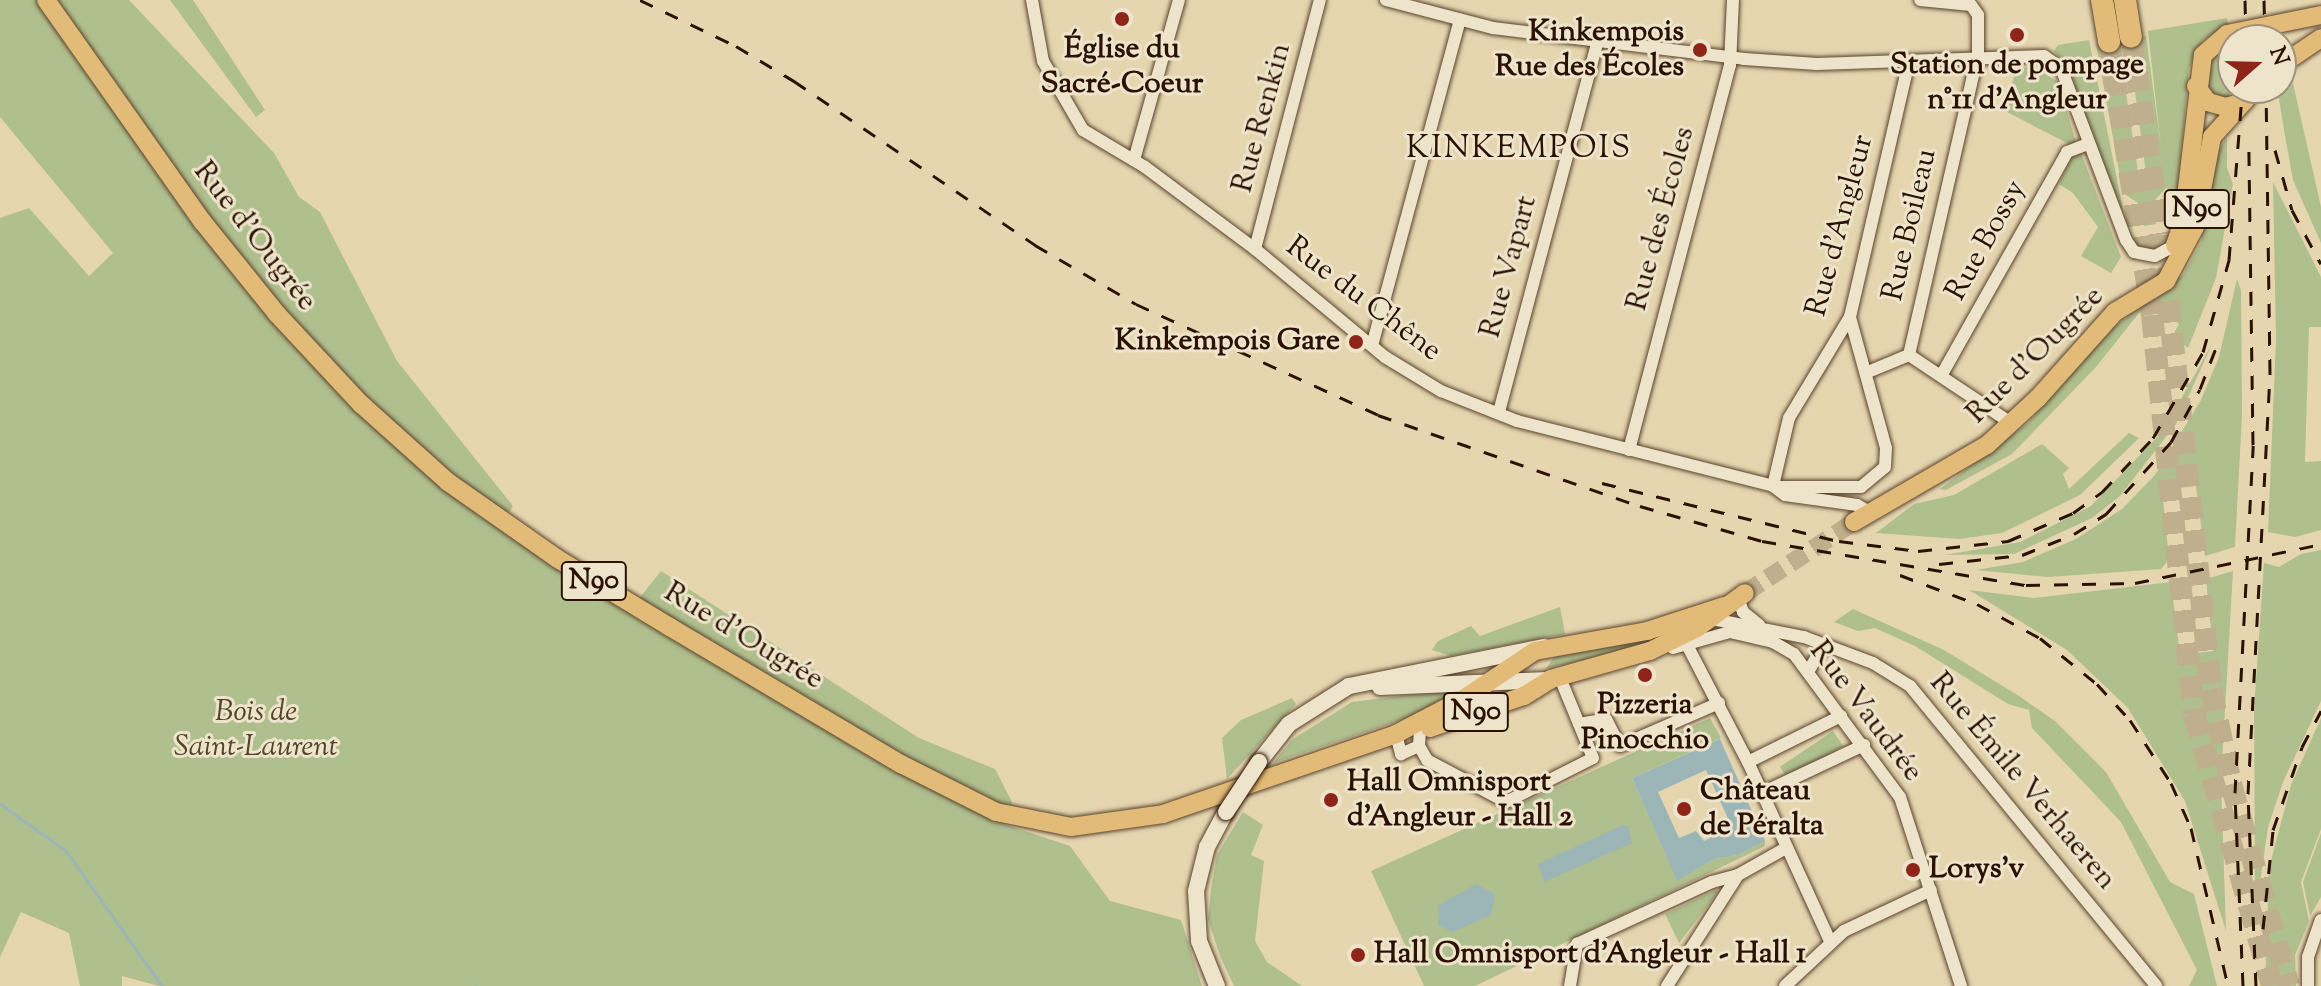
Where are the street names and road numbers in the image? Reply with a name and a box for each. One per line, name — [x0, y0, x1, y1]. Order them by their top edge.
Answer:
street label: Rue Renkin — [1226, 39, 1300, 197]
street label: Rue des Écoles — [1620, 123, 1704, 315]
street label: Rue d'Angleur — [1799, 131, 1883, 321]
street label: Rue Boileau — [1876, 145, 1946, 305]
street label: Rue d'Ougrée — [185, 155, 323, 319]
street label: Rue Bossy — [1939, 174, 2035, 308]
road number: N90 — [2163, 185, 2231, 233]
street label: Rue Vapart — [1474, 192, 1546, 342]
street label: Rue du Chêne — [1278, 230, 1448, 370]
street label: Rue d'Ougrée — [1960, 280, 2112, 432]
road number: N90 — [560, 557, 628, 605]
street label: Rue d'Ougrée — [657, 575, 829, 699]
street label: Rue Vaudrée — [1800, 634, 1930, 790]
street label: Rue Émile Verhaeren — [1921, 666, 2123, 898]
road number: N90 — [1442, 688, 1510, 736]

